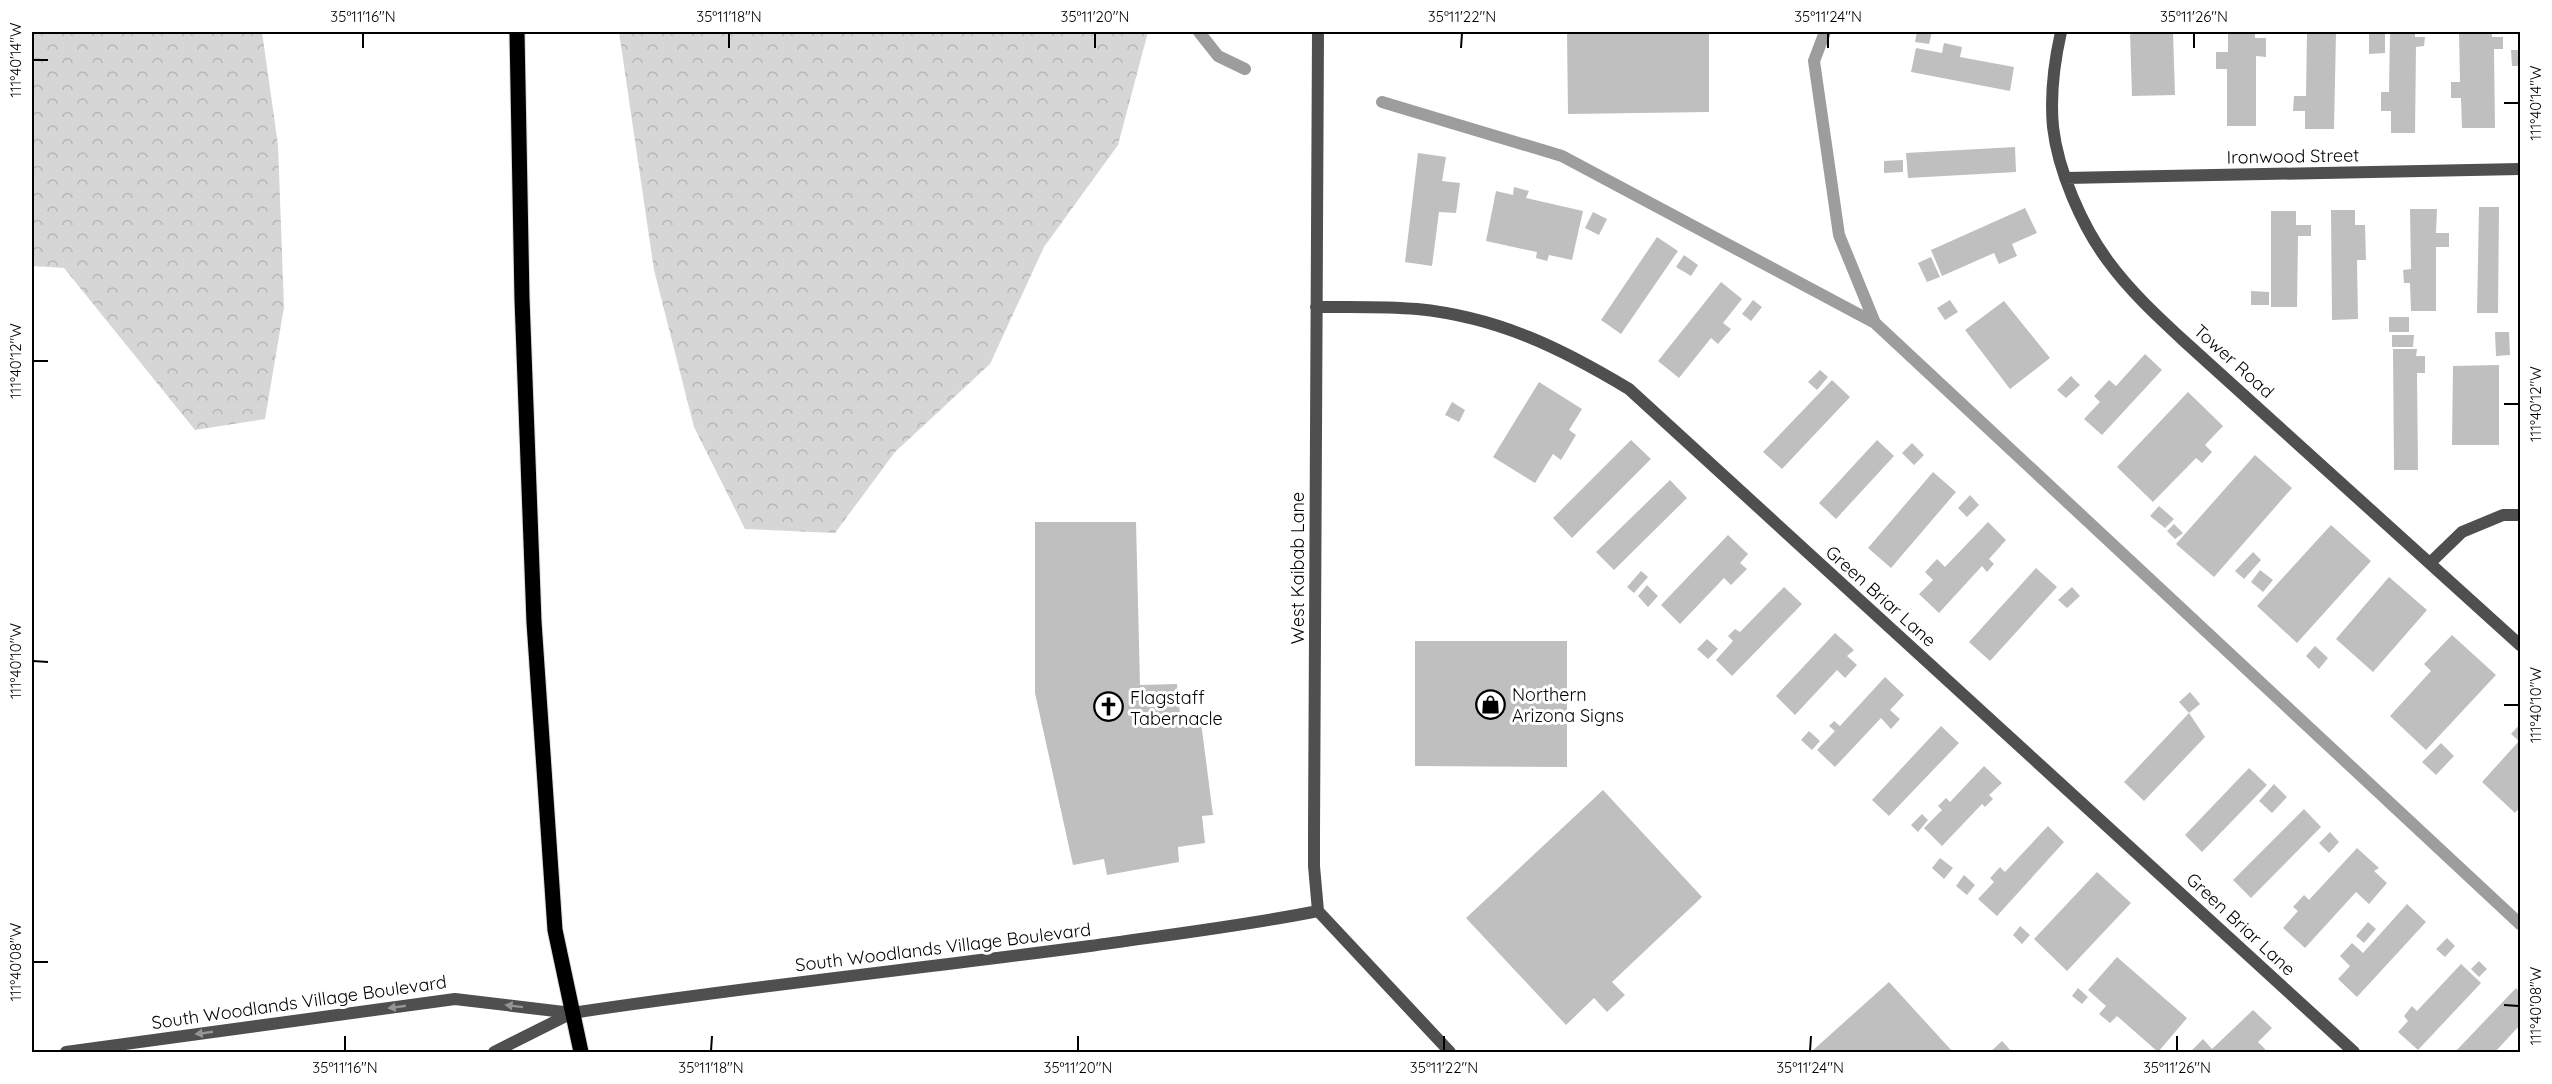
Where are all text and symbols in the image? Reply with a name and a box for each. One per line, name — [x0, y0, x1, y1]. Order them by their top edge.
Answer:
text: 35°11'16"N — [330, 7, 396, 26]
text: 35°11'18"N — [696, 7, 762, 26]
text: 35°11'20"N — [1061, 7, 1129, 26]
text: 35°11'22"N — [1428, 7, 1496, 26]
text: 35°11'24"N — [1794, 7, 1862, 26]
text: 35°11'26"N — [2160, 7, 2228, 26]
text: 111°40'14"W — [6, 22, 25, 97]
text: 111°40'14"W — [2526, 65, 2545, 140]
street label: Ironwood Street — [2227, 143, 2359, 169]
street label: Tower Road — [2189, 319, 2279, 403]
text: 111°40'12"W — [6, 323, 25, 399]
text: 111°40'12"W — [2526, 366, 2545, 442]
street label: West Kaibab Lane — [1286, 492, 1309, 644]
street label: Green Briar Lane — [1821, 540, 1941, 652]
text: 111°40'10"W — [6, 622, 25, 699]
text: 111°40'10"W — [2526, 666, 2545, 743]
place label: Northern Arizona Signs — [1512, 683, 1624, 727]
place label: Flagstaff Tabernacle — [1130, 686, 1223, 730]
shop icon: Northern Arizona Signs — [1475, 688, 1507, 720]
church icon: Flagstaff Tabernacle — [1093, 691, 1125, 723]
street label: Green Briar Lane — [2182, 868, 2300, 980]
street label: South Woodlands Village Boulevard — [794, 917, 1092, 977]
text: 111°40'08"W — [6, 922, 25, 1001]
text: 111°40'08"W — [2526, 966, 2545, 1045]
street label: South Woodlands Village Boulevard — [150, 970, 448, 1034]
one-way arrow — [504, 1001, 523, 1011]
one-way arrow — [387, 1002, 406, 1011]
one-way arrow — [194, 1029, 213, 1038]
text: 35°11'16"N — [312, 1058, 378, 1077]
text: 35°11'18"N — [678, 1058, 744, 1077]
text: 35°11'20"N — [1044, 1058, 1112, 1077]
text: 35°11'22"N — [1410, 1058, 1478, 1077]
text: 35°11'24"N — [1776, 1058, 1844, 1077]
text: 35°11'26"N — [2143, 1058, 2211, 1077]

